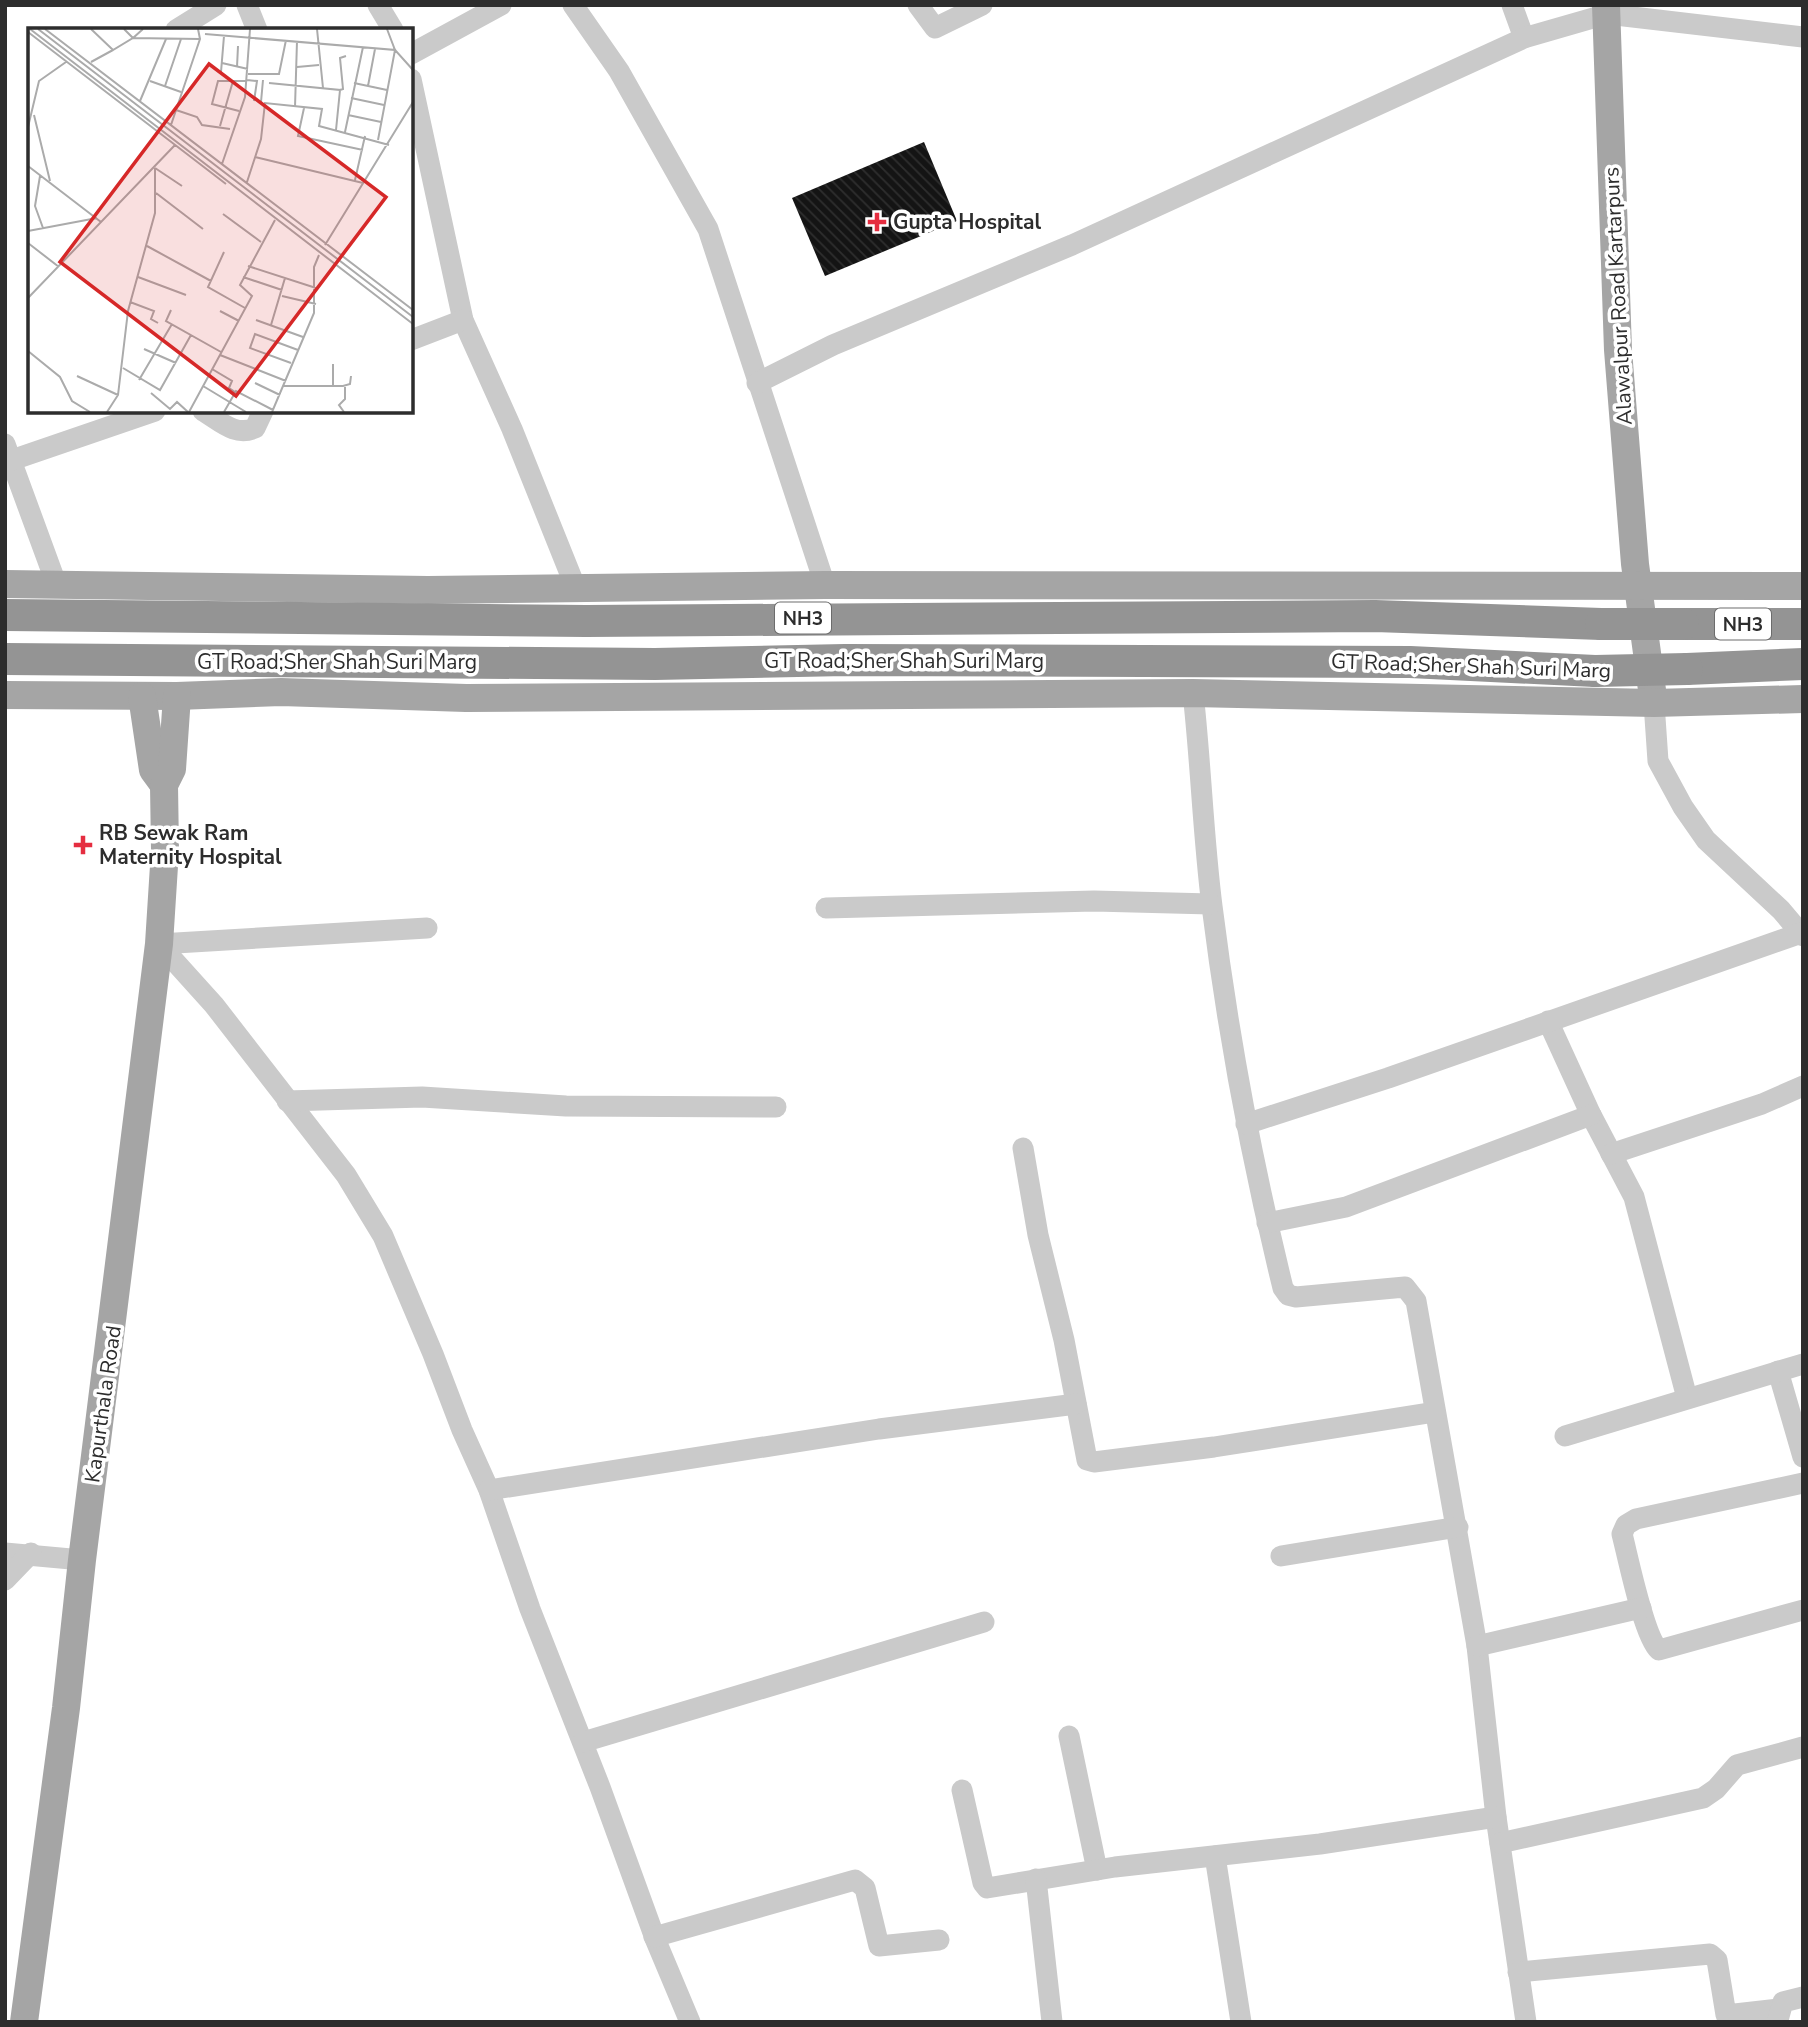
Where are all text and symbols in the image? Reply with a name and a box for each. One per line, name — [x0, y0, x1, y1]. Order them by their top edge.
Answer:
inset map — [28, 28, 413, 413]
street label: Alawalpur Road Kartarpurs — [1597, 166, 1639, 426]
place label: Gupta Hospital — [893, 208, 1041, 236]
marker: Gupta Hospital — [867, 212, 887, 232]
road number: NH3 — [775, 603, 831, 634]
road number: NH3 — [1715, 608, 1771, 639]
street label: GT Road;Sher Shah Suri Marg — [764, 647, 1044, 675]
street label: GT Road;Sher Shah Suri Marg — [1331, 647, 1611, 685]
street label: GT Road;Sher Shah Suri Marg — [197, 648, 477, 676]
place label: RB Sewak Ram Maternity Hospital — [99, 819, 282, 871]
marker: RB Sewak Ram Maternity Hospital — [73, 835, 93, 855]
street label: Kapurthala Road — [78, 1324, 128, 1484]

